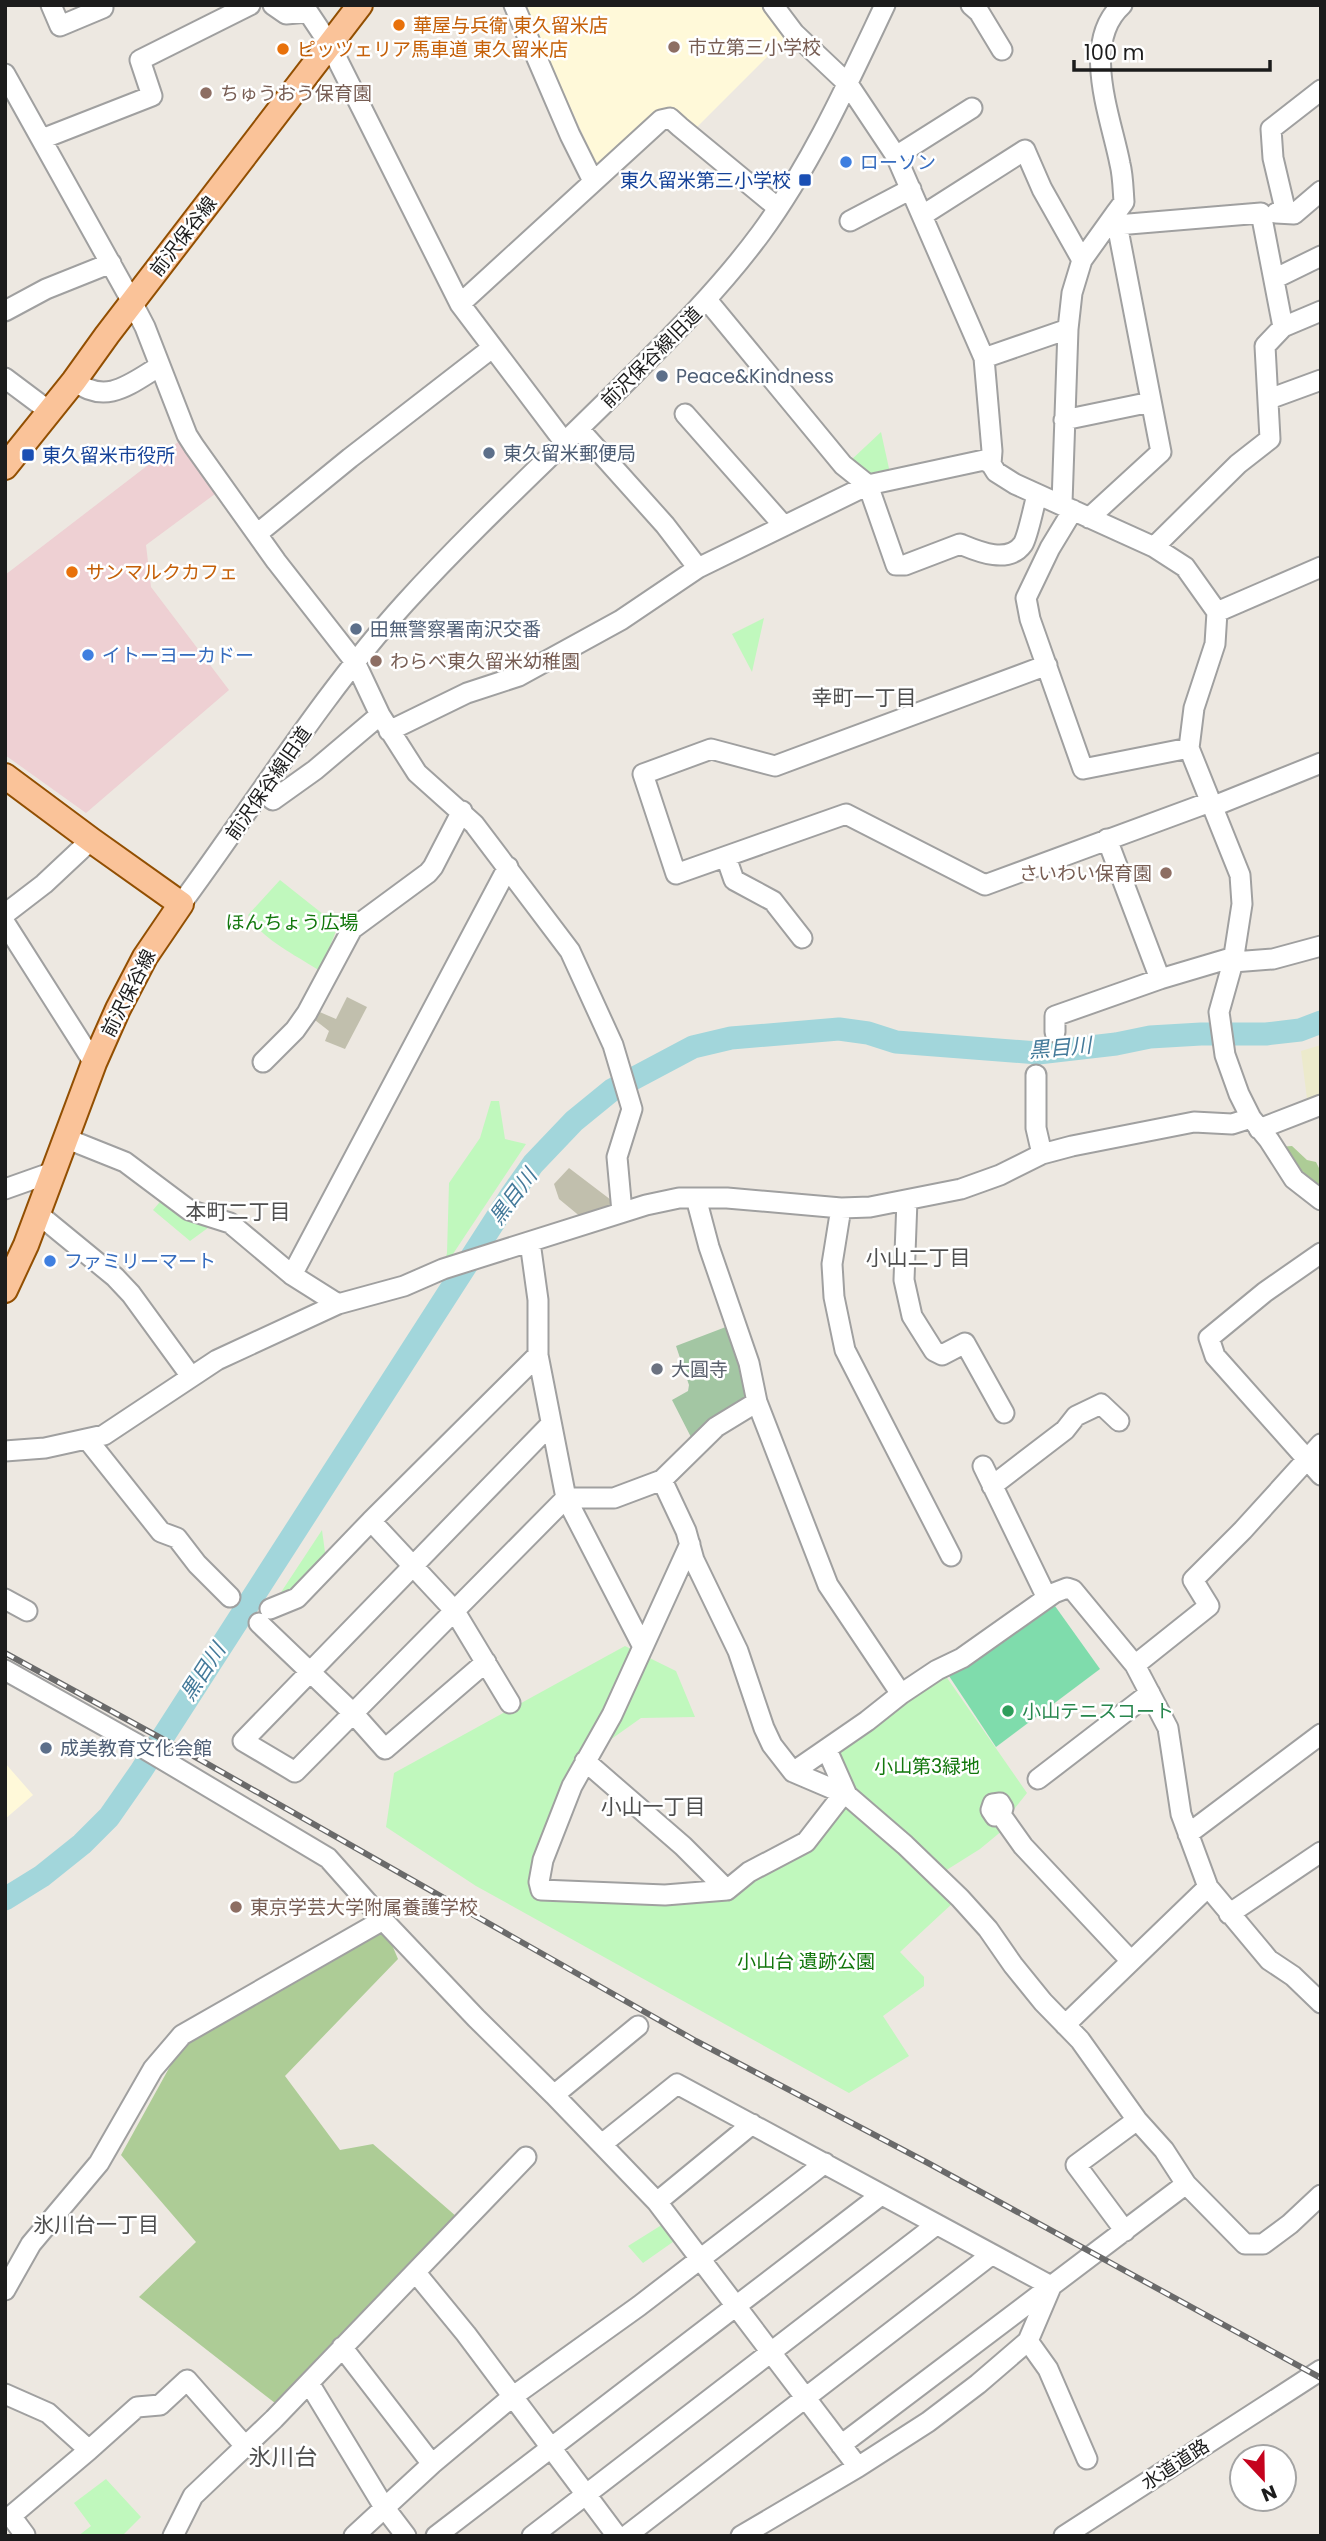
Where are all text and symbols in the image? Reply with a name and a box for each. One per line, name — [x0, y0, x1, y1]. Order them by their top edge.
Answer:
place label: 華屋与兵衛 東久留米店 — [413, 12, 608, 39]
marker: 華屋与兵衛 東久留米店 — [391, 17, 407, 33]
scale bar — [1074, 28, 1270, 72]
place label: 市立第三小学校 — [688, 34, 821, 61]
place label: ピッツェリア馬車道 東久留米店 — [297, 36, 568, 63]
text: 100 m — [1084, 38, 1144, 67]
marker: 市立第三小学校 — [666, 39, 682, 55]
marker: ピッツェリア馬車道 東久留米店 — [275, 41, 291, 57]
place label: ちゅうおう保育園 — [220, 80, 372, 107]
marker: ちゅうおう保育園 — [198, 85, 214, 101]
place label: ローソン — [860, 149, 936, 176]
marker: ローソン — [838, 154, 854, 170]
place label: 東久留米第三小学校 — [620, 167, 791, 194]
marker: 東久留米第三小学校 — [797, 172, 813, 188]
street label: 前沢保谷線 — [144, 191, 223, 282]
street label: 前沢保谷線旧道 — [595, 301, 708, 414]
place label: Peace&Kindness — [676, 363, 834, 390]
marker: Peace&Kindness — [654, 368, 670, 384]
place label: 東久留米郵便局 — [503, 440, 636, 467]
place label: 東久留米市役所 — [42, 442, 175, 469]
marker: 東久留米郵便局 — [481, 445, 497, 461]
marker: 東久留米市役所 — [20, 447, 36, 463]
place label: サンマルクカフェ — [86, 559, 238, 586]
marker: サンマルクカフェ — [64, 564, 80, 580]
place label: 田無警察署南沢交番 — [370, 616, 541, 643]
marker: 田無警察署南沢交番 — [348, 621, 364, 637]
place label: イトーヨーカドー — [102, 642, 254, 669]
marker: イトーヨーカドー — [80, 647, 96, 663]
place label: わらべ東久留米幼稚園 — [390, 648, 580, 675]
marker: わらべ東久留米幼稚園 — [368, 653, 384, 669]
district label: 幸町一丁目 — [812, 683, 917, 712]
street label: 前沢保谷線旧道 — [219, 721, 318, 846]
place label: さいわい保育園 — [1019, 860, 1152, 887]
marker: さいわい保育園 — [1158, 865, 1174, 881]
park label: ほんちょう広場 — [225, 909, 359, 936]
street label: 前沢保谷線 — [95, 945, 162, 1042]
water label: 黒目川 — [1027, 1030, 1095, 1065]
water label: 黒目川 — [482, 1161, 544, 1231]
district label: 本町二丁目 — [186, 1197, 291, 1226]
district label: 小山二丁目 — [866, 1243, 971, 1272]
place label: ファミリーマート — [64, 1248, 216, 1275]
marker: ファミリーマート — [42, 1253, 58, 1269]
place label: 大圓寺 — [671, 1356, 728, 1383]
marker: 大圓寺 — [649, 1361, 665, 1377]
water label: 黒目川 — [173, 1636, 233, 1706]
place label: 小山テニスコート — [1022, 1698, 1174, 1725]
marker: 小山テニスコート — [1000, 1703, 1016, 1719]
place label: 成美教育文化会館 — [60, 1735, 212, 1762]
marker: 成美教育文化会館 — [38, 1740, 54, 1756]
park label: 小山第3緑地 — [874, 1753, 980, 1780]
district label: 小山一丁目 — [601, 1792, 706, 1821]
place label: 東京学芸大学附属養護学校 — [250, 1894, 478, 1921]
marker: 東京学芸大学附属養護学校 — [228, 1899, 244, 1915]
park label: 小山台 遺跡公園 — [737, 1948, 875, 1975]
district label: 氷川台一丁目 — [33, 2210, 159, 2239]
street label: 水道道路 — [1136, 2432, 1215, 2496]
district label: 氷川台 — [249, 2441, 318, 2473]
north arrow — [1228, 2443, 1298, 2513]
text: N — [1257, 2478, 1281, 2508]

